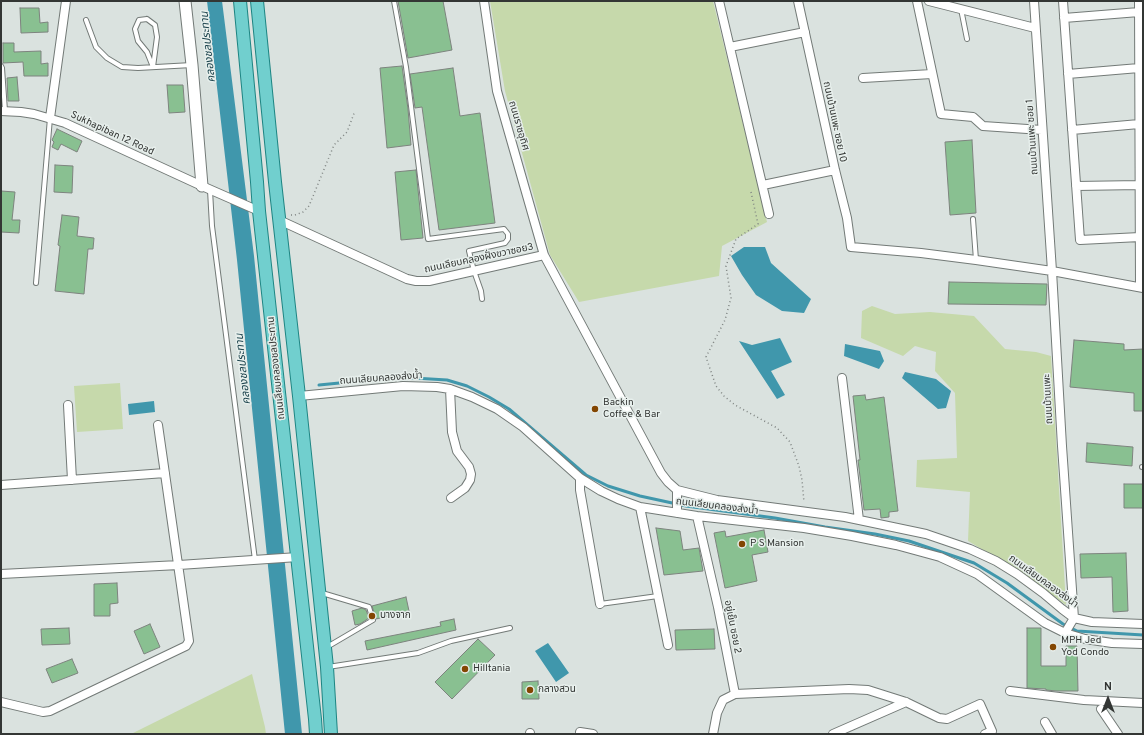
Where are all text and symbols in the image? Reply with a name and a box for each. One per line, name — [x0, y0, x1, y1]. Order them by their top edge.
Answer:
water label: คลองชลประทาน — [199, 11, 219, 83]
street label: ถนนบ้านแพะ ซอย 10 — [820, 80, 848, 164]
street label: ถนนบ้านแพะ ซอย 1 — [1024, 99, 1042, 175]
street label: ถนนราชอุทิศ — [505, 100, 531, 152]
street label: Sukhapiban 12 Road — [68, 109, 156, 159]
street label: ถนนเลียบคลองฝั่งขวาซอย3 — [423, 242, 535, 276]
street label: ถนนเลียบคลองชลประทาน — [266, 316, 288, 420]
water label: คลองชลประทาน — [234, 333, 254, 405]
street label: ถนนเลียบคลองส่งน้ำ — [339, 370, 423, 388]
street label: ถนนบ้านแพะ — [1042, 374, 1056, 424]
place label: Backin Coffee & Bar — [603, 397, 660, 420]
marker: Backin Coffee & Bar — [590, 404, 600, 414]
street label: ถนนเลียบคลองส่งน้ำ — [675, 496, 759, 518]
place label: P S Mansion — [750, 538, 804, 550]
marker: P S Mansion — [737, 539, 747, 549]
street label: ถนนเลียบคลองส่งน้ำ — [1006, 553, 1080, 611]
street label: อยู่เย็น ซอย 2 — [721, 599, 743, 655]
place label: บางจาก — [380, 610, 411, 622]
marker: บางจาก — [367, 611, 377, 621]
place label: MPH Jed Yod Condo — [1061, 635, 1109, 658]
marker: MPH Jed Yod Condo — [1048, 642, 1058, 652]
place label: Hilltania — [473, 663, 510, 675]
marker: Hilltania — [460, 664, 470, 674]
north arrow — [1088, 679, 1128, 719]
text: N — [1104, 680, 1112, 694]
place label: กลางสวน — [538, 684, 576, 696]
marker: กลางสวน — [525, 685, 535, 695]

